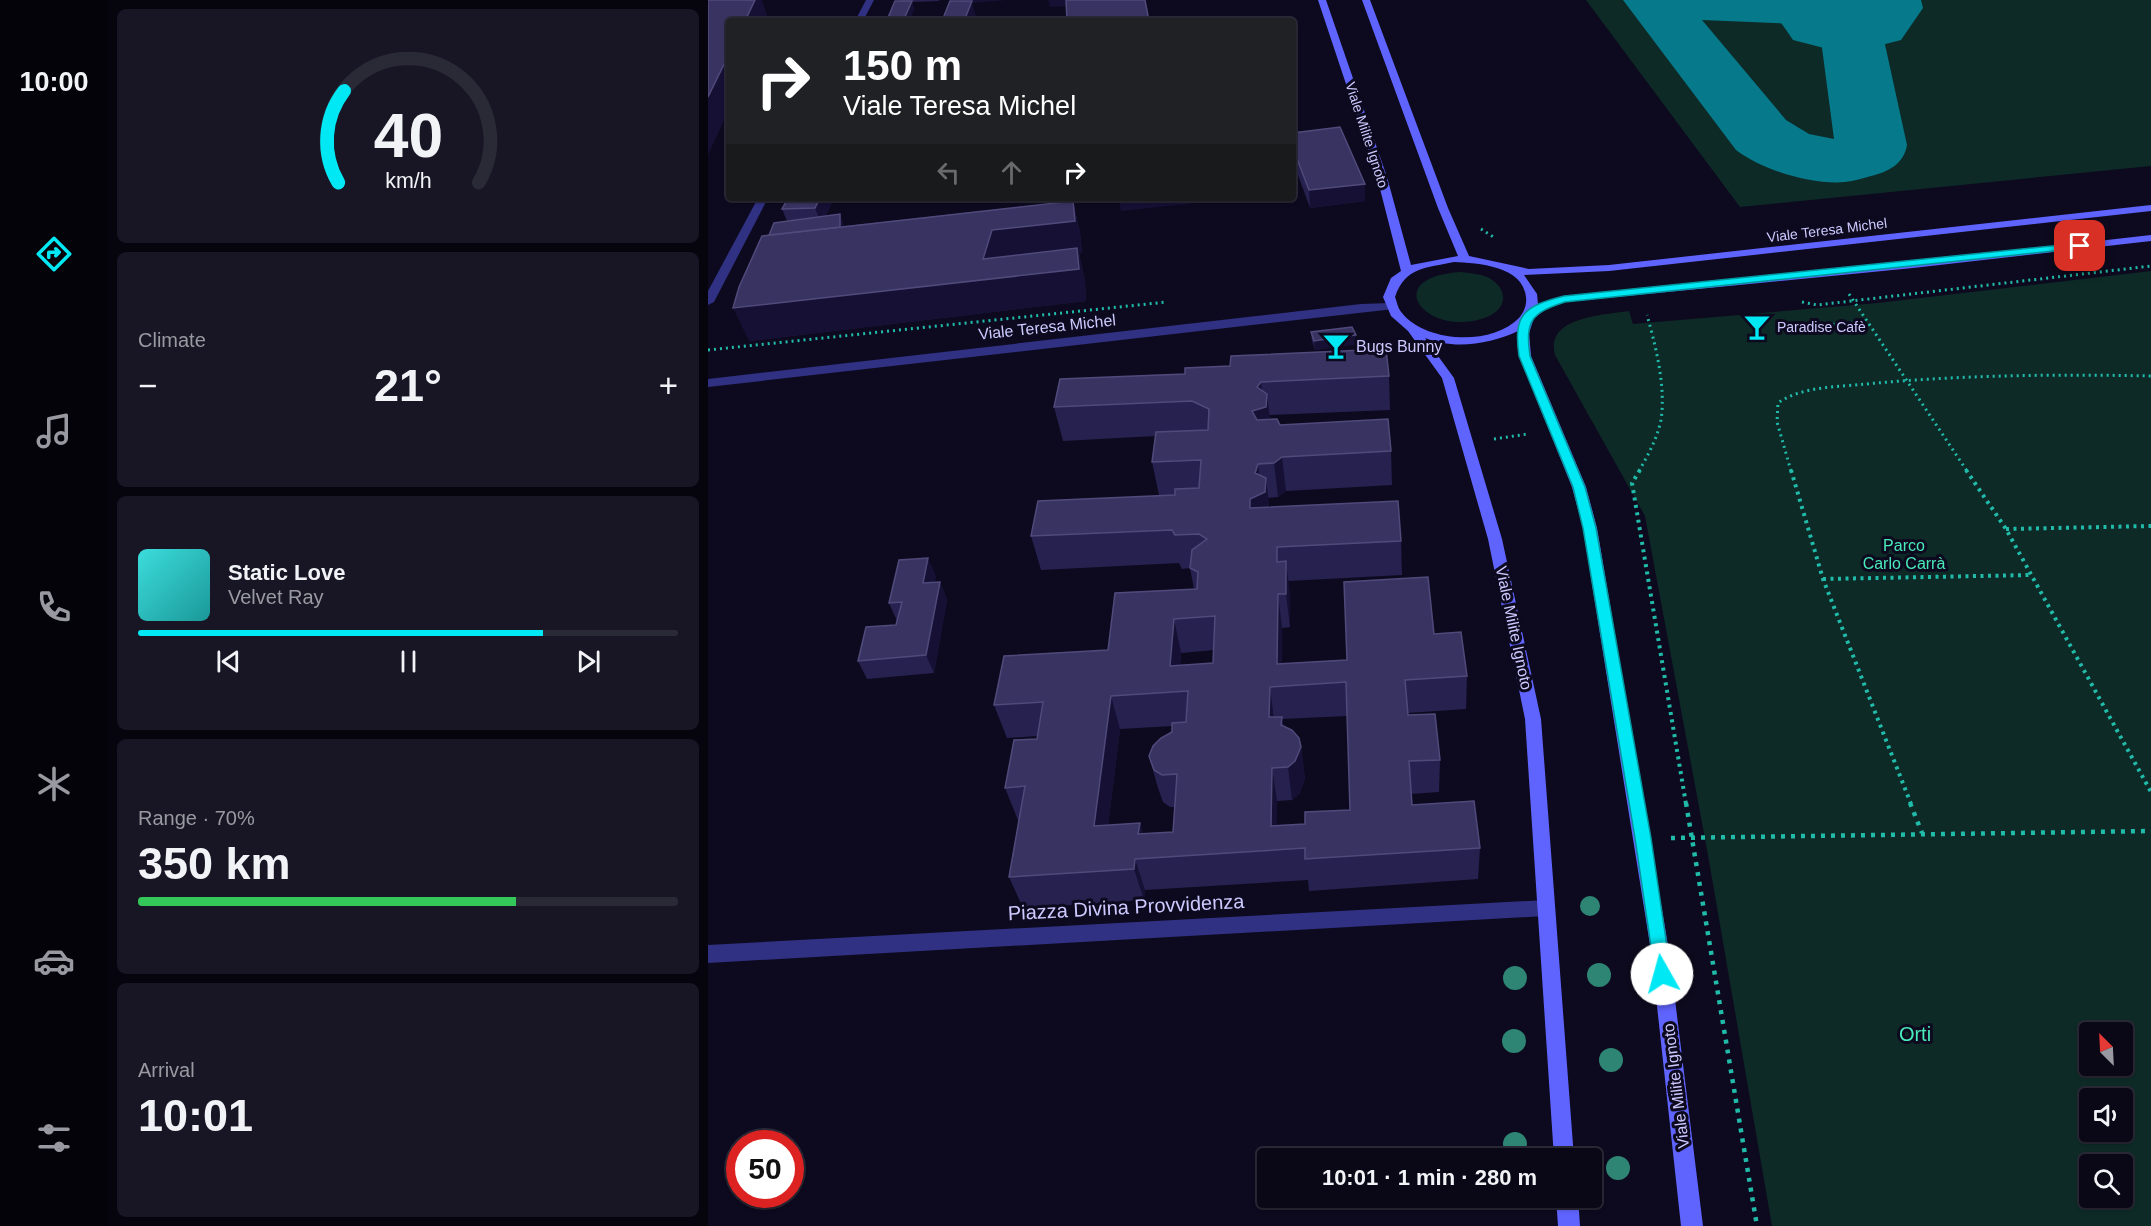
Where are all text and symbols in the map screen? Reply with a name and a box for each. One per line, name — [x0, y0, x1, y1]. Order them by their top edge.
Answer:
icon: right — [744, 42, 822, 120]
text: 150 m — [843, 42, 962, 89]
text: 10:00 — [19, 67, 89, 97]
street label: Viale Milite Ignoto — [1342, 80, 1392, 190]
text: Viale Teresa Michel — [843, 91, 1076, 121]
text: 40 — [373, 101, 443, 170]
icon: left — [932, 156, 965, 189]
icon: ahead — [995, 156, 1028, 189]
icon: right — [1058, 156, 1091, 189]
text: km/h — [385, 170, 431, 194]
street label: Viale Teresa Michel — [1766, 215, 1888, 245]
pin — [2054, 220, 2105, 271]
icon: arrive — [2063, 229, 2096, 262]
icon: directions — [33, 233, 75, 275]
street label: Viale Teresa Michel — [977, 311, 1117, 343]
bar icon: Paradise Cafè — [1742, 312, 1772, 342]
place label: Paradise Cafè — [1777, 319, 1866, 335]
text: Climate — [138, 329, 206, 351]
bar icon: Bugs Bunny — [1321, 331, 1351, 361]
place label: Bugs Bunny — [1356, 338, 1442, 355]
text: 21° — [374, 360, 442, 411]
text: − — [138, 367, 157, 404]
text: + — [659, 367, 678, 404]
icon: music — [33, 410, 75, 452]
park label: Parco Carlo Carrà — [1863, 537, 1945, 572]
text: Static Love — [228, 560, 345, 585]
street label: Viale Milite Ignoto — [1493, 565, 1535, 691]
icon: phone — [33, 586, 75, 628]
text: Velvet Ray — [228, 586, 324, 608]
icon: previous — [212, 645, 245, 678]
icon: pause — [392, 645, 425, 678]
icon: next — [572, 645, 605, 678]
icon: climate — [33, 763, 75, 805]
text: Range · 70% — [138, 807, 255, 829]
text: 350 km — [138, 838, 291, 889]
street label: Piazza Divina Provvidenza — [1007, 890, 1246, 924]
icon: car — [33, 940, 75, 982]
position arrow — [1630, 942, 1694, 1006]
street label: Viale Milite Ignoto — [1660, 1022, 1692, 1150]
north arrow — [2079, 1022, 2133, 1076]
map controls — [2079, 1022, 2133, 1208]
park label: Orti — [1899, 1023, 1931, 1045]
text: Arrival — [138, 1059, 195, 1081]
button: sound — [2079, 1088, 2133, 1142]
text: 10:01 — [138, 1090, 253, 1141]
icon: filters — [33, 1117, 75, 1159]
speed limit sign: 50 — [726, 1130, 804, 1208]
button: search — [2079, 1154, 2133, 1208]
text: 10:01 · 1 min · 280 m — [1322, 1165, 1537, 1190]

